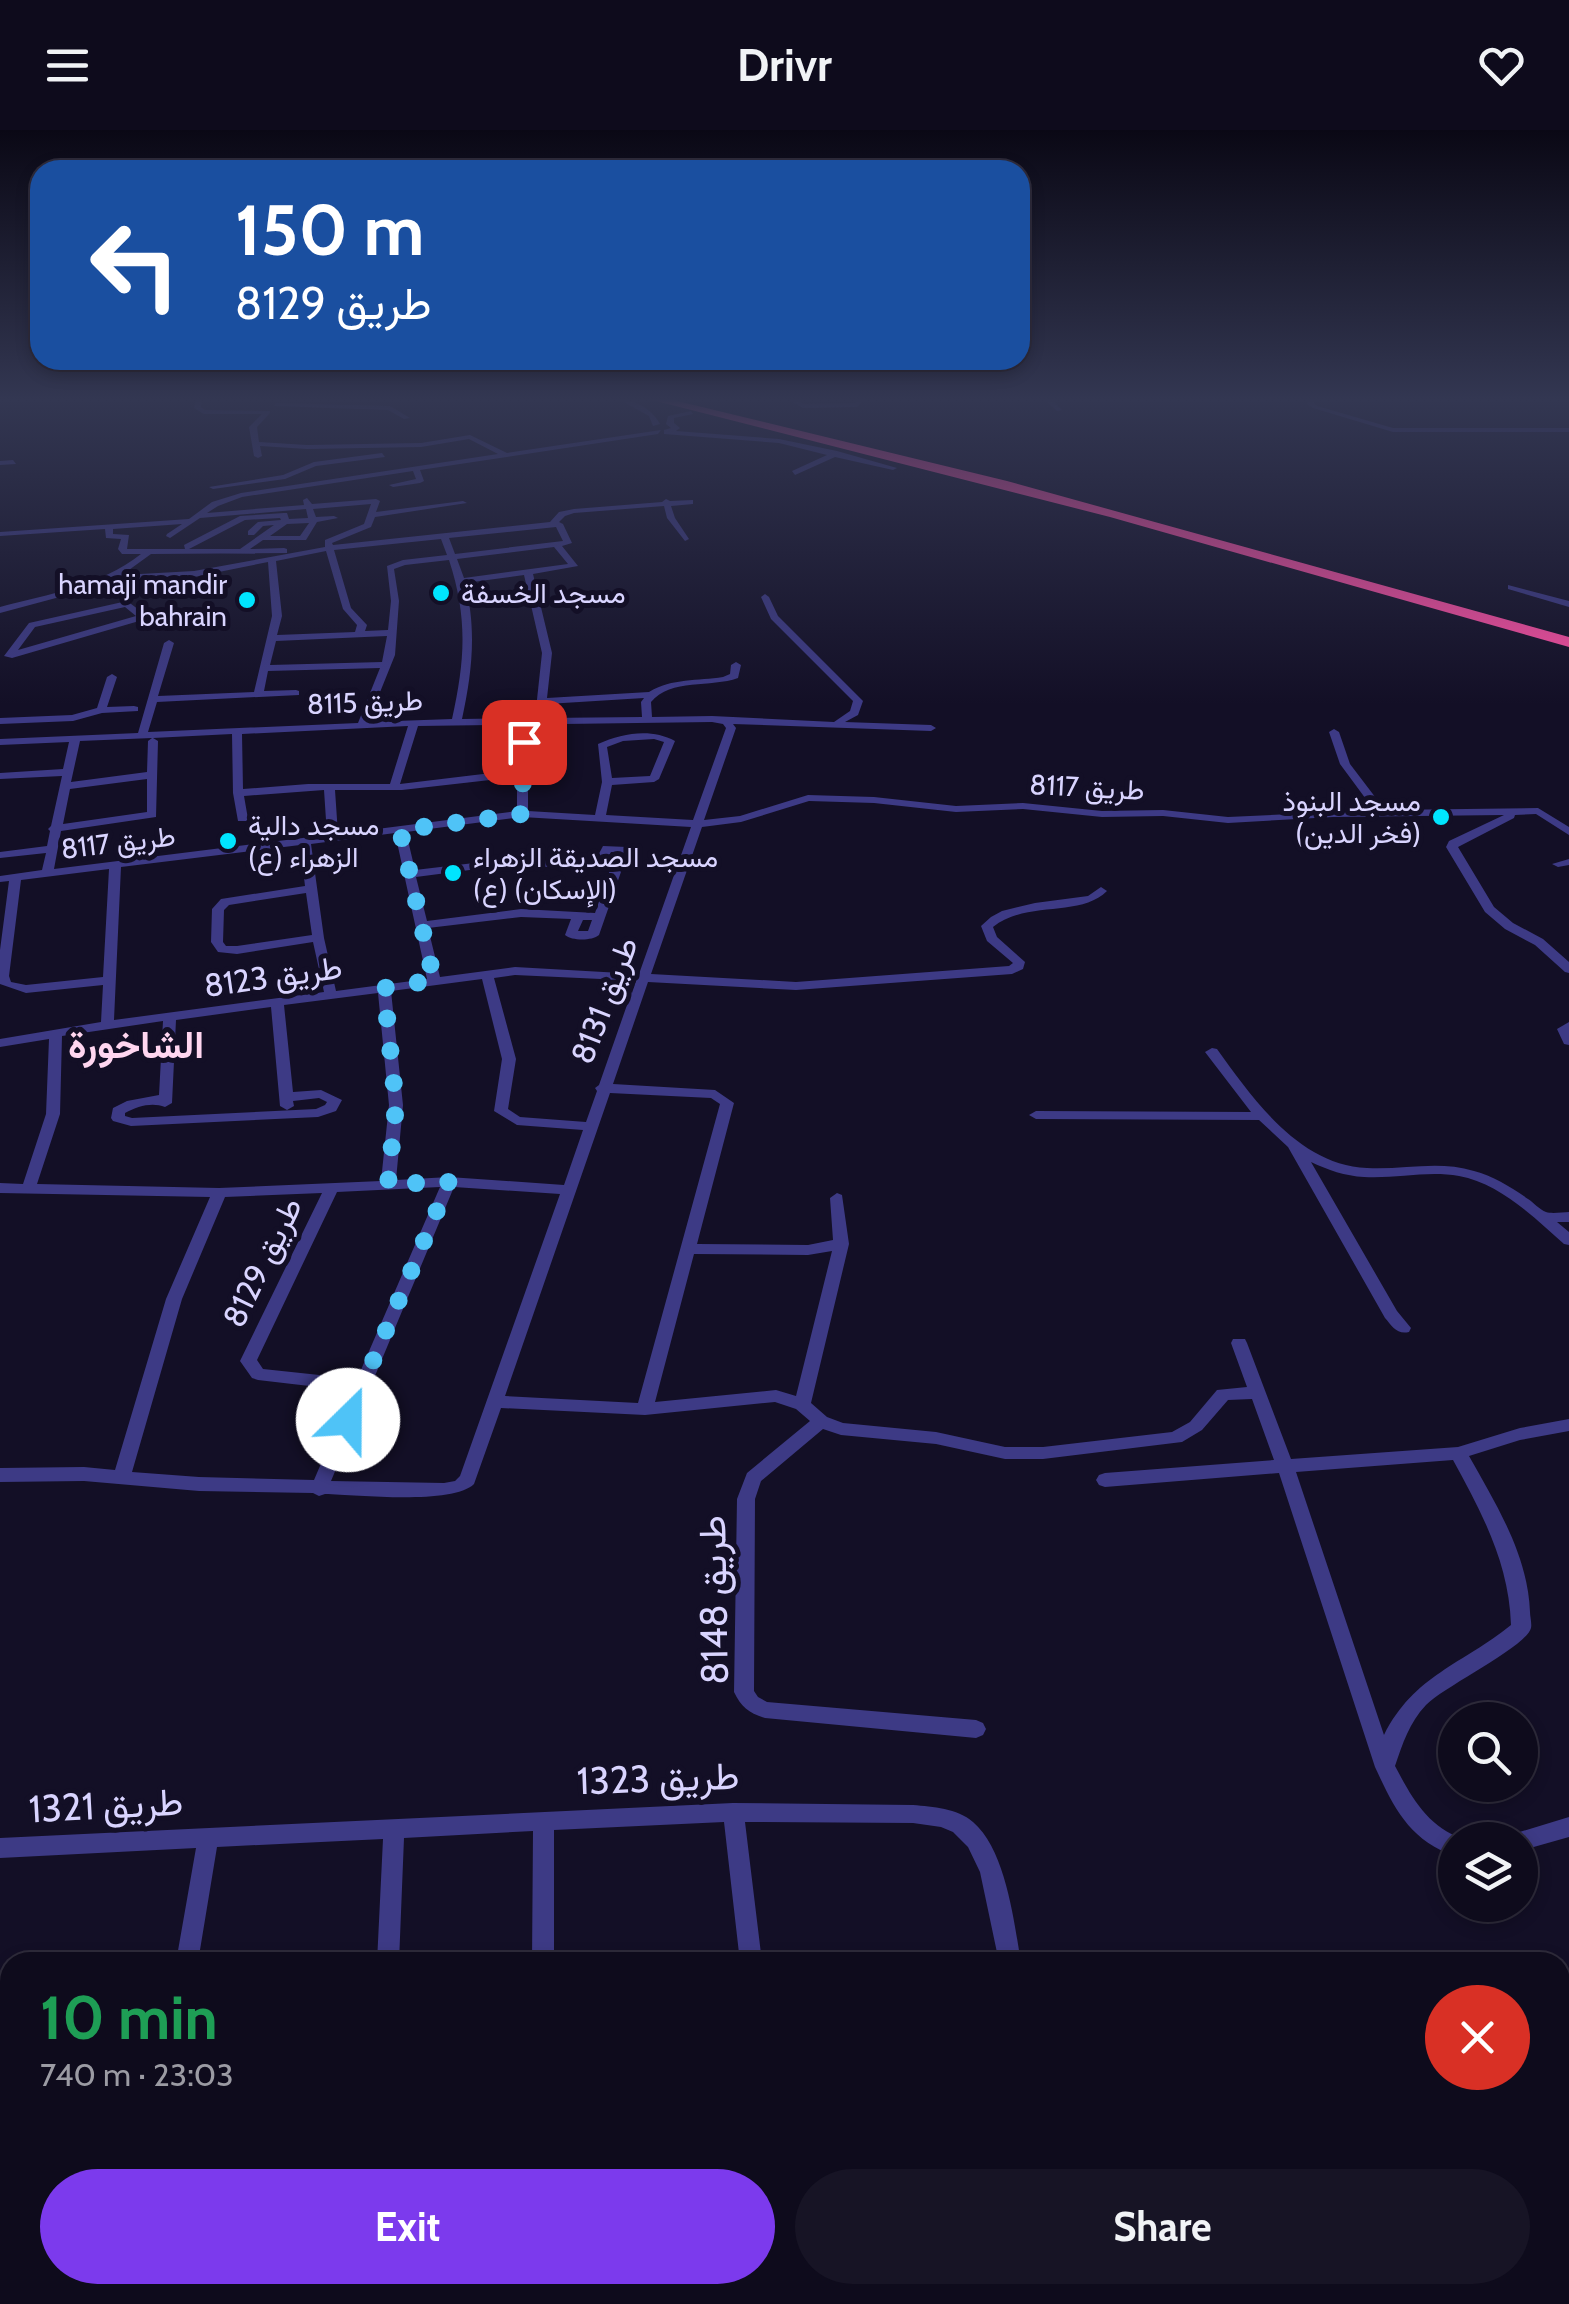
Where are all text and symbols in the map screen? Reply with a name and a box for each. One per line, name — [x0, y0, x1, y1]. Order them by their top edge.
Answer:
icon: menu — [40, 38, 95, 93]
text: Drivr — [737, 38, 832, 92]
icon: heart — [1474, 38, 1529, 93]
text: 150 m — [235, 187, 424, 273]
icon: left — [70, 200, 200, 330]
text: طريق 8129 — [235, 276, 432, 330]
place label: hamaji mandir bahrain — [58, 567, 227, 633]
place label: مسجد الخسفة — [461, 576, 626, 610]
marker: مسجد الخسفة — [430, 582, 452, 604]
marker: hamaji mandir bahrain — [236, 589, 258, 611]
street label: طريق 8115 — [306, 683, 424, 722]
pin — [482, 700, 567, 785]
icon: arrive — [497, 715, 552, 770]
street label: طريق 8117 — [1029, 767, 1145, 808]
place label: مسجد البنوذ (فخر الدين) — [1283, 784, 1421, 851]
marker: مسجد البنوذ (فخر الدين) — [1430, 806, 1452, 828]
place label: مسجد دالية الزهراء (ع) — [248, 808, 379, 876]
street label: طريق 8117 — [59, 818, 177, 867]
marker: مسجد دالية الزهراء (ع) — [217, 830, 239, 852]
place label: مسجد الصديقة الزهراء (ع) (الإسكان) — [473, 840, 718, 908]
marker: مسجد الصديقة الزهراء (ع) (الإسكان) — [442, 862, 464, 884]
street label: طريق 8131 — [562, 931, 647, 1069]
street label: طريق 8123 — [201, 947, 345, 1006]
district label: الشاخورة — [68, 1021, 204, 1069]
street label: طريق 8129 — [214, 1191, 311, 1334]
position arrow — [296, 1368, 400, 1472]
street label: طريق 8148 — [688, 1515, 738, 1685]
map controls — [1438, 1702, 1538, 1922]
button: search — [1438, 1702, 1538, 1802]
street label: طريق 1323 — [576, 1752, 740, 1804]
street label: طريق 1321 — [28, 1777, 184, 1833]
button: layers — [1438, 1822, 1538, 1922]
text: 10 min — [40, 1981, 218, 2054]
button: close — [1425, 1985, 1530, 2090]
text: 740 m · 23:03 — [40, 2055, 233, 2094]
button: Exit — [40, 2169, 775, 2284]
button: Share — [795, 2169, 1530, 2284]

